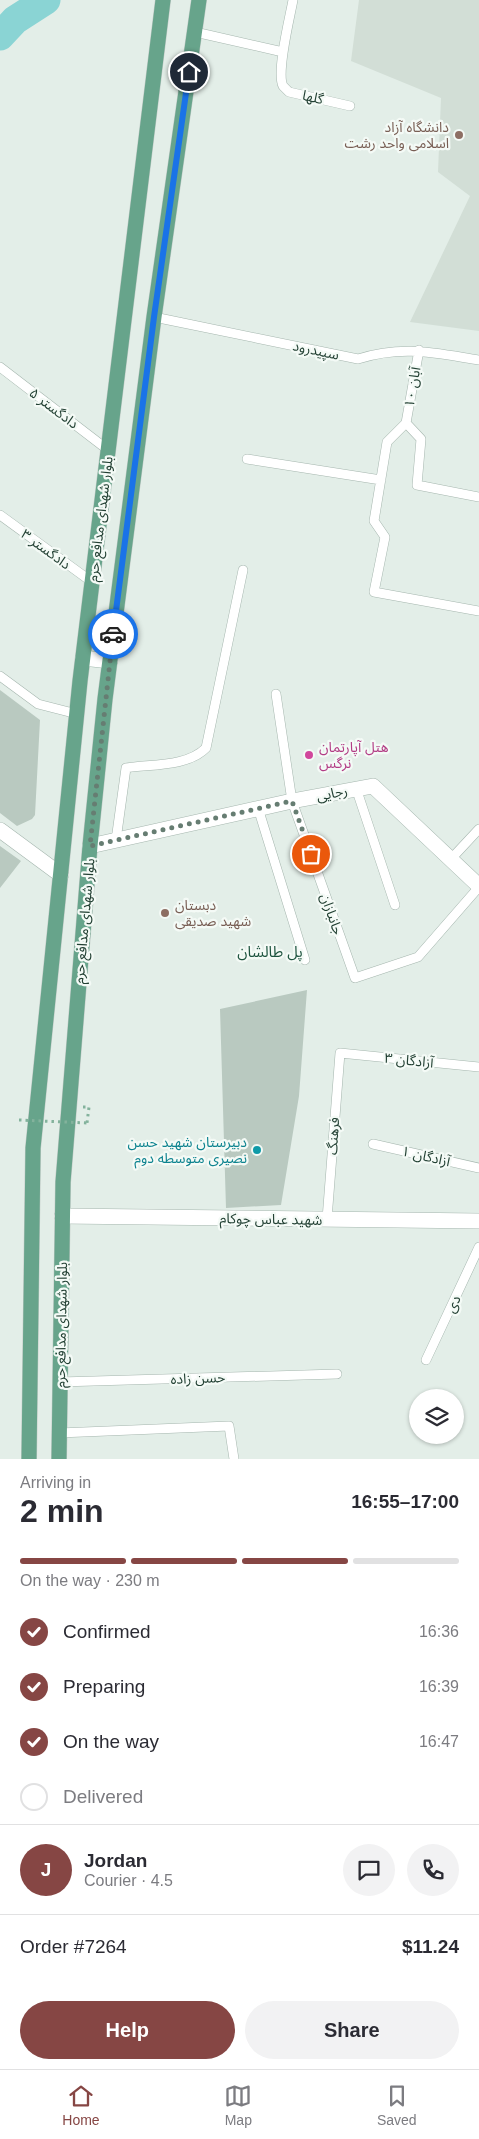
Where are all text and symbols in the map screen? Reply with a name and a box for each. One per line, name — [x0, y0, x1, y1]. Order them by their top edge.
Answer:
pin — [168, 51, 210, 93]
icon: home — [175, 58, 203, 86]
street label: گلها — [301, 87, 325, 108]
place label: دانشگاه آزاد اسلامی واحد رشت — [345, 119, 449, 152]
marker: دانشگاه آزاد اسلامی واحد رشت — [453, 129, 465, 141]
street label: سپیدرود — [291, 337, 341, 365]
street label: آبان ۱۰ — [401, 365, 425, 409]
street label: دادگستر ۵ — [26, 384, 82, 433]
street label: بلوار شهدای مدافع حرم — [84, 455, 119, 583]
street label: دادگستر ۳ — [18, 526, 74, 573]
courier — [88, 609, 138, 659]
icon: car — [99, 620, 127, 648]
place label: هتل آپارتمان نرگس — [319, 739, 389, 772]
marker: هتل آپارتمان نرگس — [303, 749, 315, 761]
street label: رجایی — [315, 782, 349, 805]
pin — [290, 833, 332, 875]
icon: bag — [297, 840, 325, 868]
street label: بلوار شهدای مدافع حرم — [71, 857, 100, 985]
street label: جانبازان — [317, 891, 347, 937]
place label: دبستان شهید صدیقی — [175, 897, 251, 930]
marker: دبستان شهید صدیقی — [159, 907, 171, 919]
district label: پل طالشان — [237, 943, 303, 962]
street label: آزادگان ۳ — [383, 1049, 435, 1072]
street label: فرهنگ — [324, 1117, 343, 1155]
place label: دبیرستان شهید حسن نصیری متوسطه دوم — [127, 1134, 247, 1169]
street label: آزادگان ۱ — [400, 1143, 453, 1171]
marker: دبیرستان شهید حسن نصیری متوسطه دوم — [251, 1144, 263, 1156]
street label: شهید عباس چوکام — [219, 1210, 323, 1231]
street label: بلوار شهدای مدافع حرم — [52, 1262, 73, 1388]
street label: دی — [442, 1292, 465, 1316]
street label: حسن زاده — [170, 1369, 226, 1388]
map controls — [409, 1389, 464, 1444]
button: layers — [409, 1389, 464, 1444]
text: Arriving in — [20, 1474, 91, 1491]
text: 16:55–17:00 — [351, 1491, 459, 1512]
text: 2 min — [20, 1493, 104, 1529]
text: On the way · 230 m — [20, 1572, 160, 1589]
icon: check — [20, 1618, 48, 1646]
text: Confirmed — [63, 1621, 151, 1642]
text: 16:36 — [419, 1623, 459, 1640]
icon: check — [20, 1673, 48, 1701]
text: Preparing — [63, 1676, 145, 1697]
text: 16:39 — [419, 1678, 459, 1695]
icon: check — [20, 1728, 48, 1756]
text: On the way — [63, 1731, 159, 1752]
text: 16:47 — [419, 1733, 459, 1750]
text: Delivered — [63, 1786, 143, 1807]
button: chat — [343, 1844, 395, 1896]
button: phone — [407, 1844, 459, 1896]
text: Jordan — [84, 1850, 147, 1871]
text: J — [41, 1859, 51, 1880]
text: Courier · 4.5 — [84, 1872, 173, 1889]
text: Order #7264 — [20, 1936, 127, 1957]
text: $11.24 — [402, 1936, 459, 1957]
button: Help — [20, 2001, 235, 2059]
button: Share — [245, 2001, 459, 2059]
tab: Home — [62, 2082, 100, 2128]
tab: Map — [224, 2082, 252, 2128]
tab: Saved — [377, 2082, 417, 2128]

